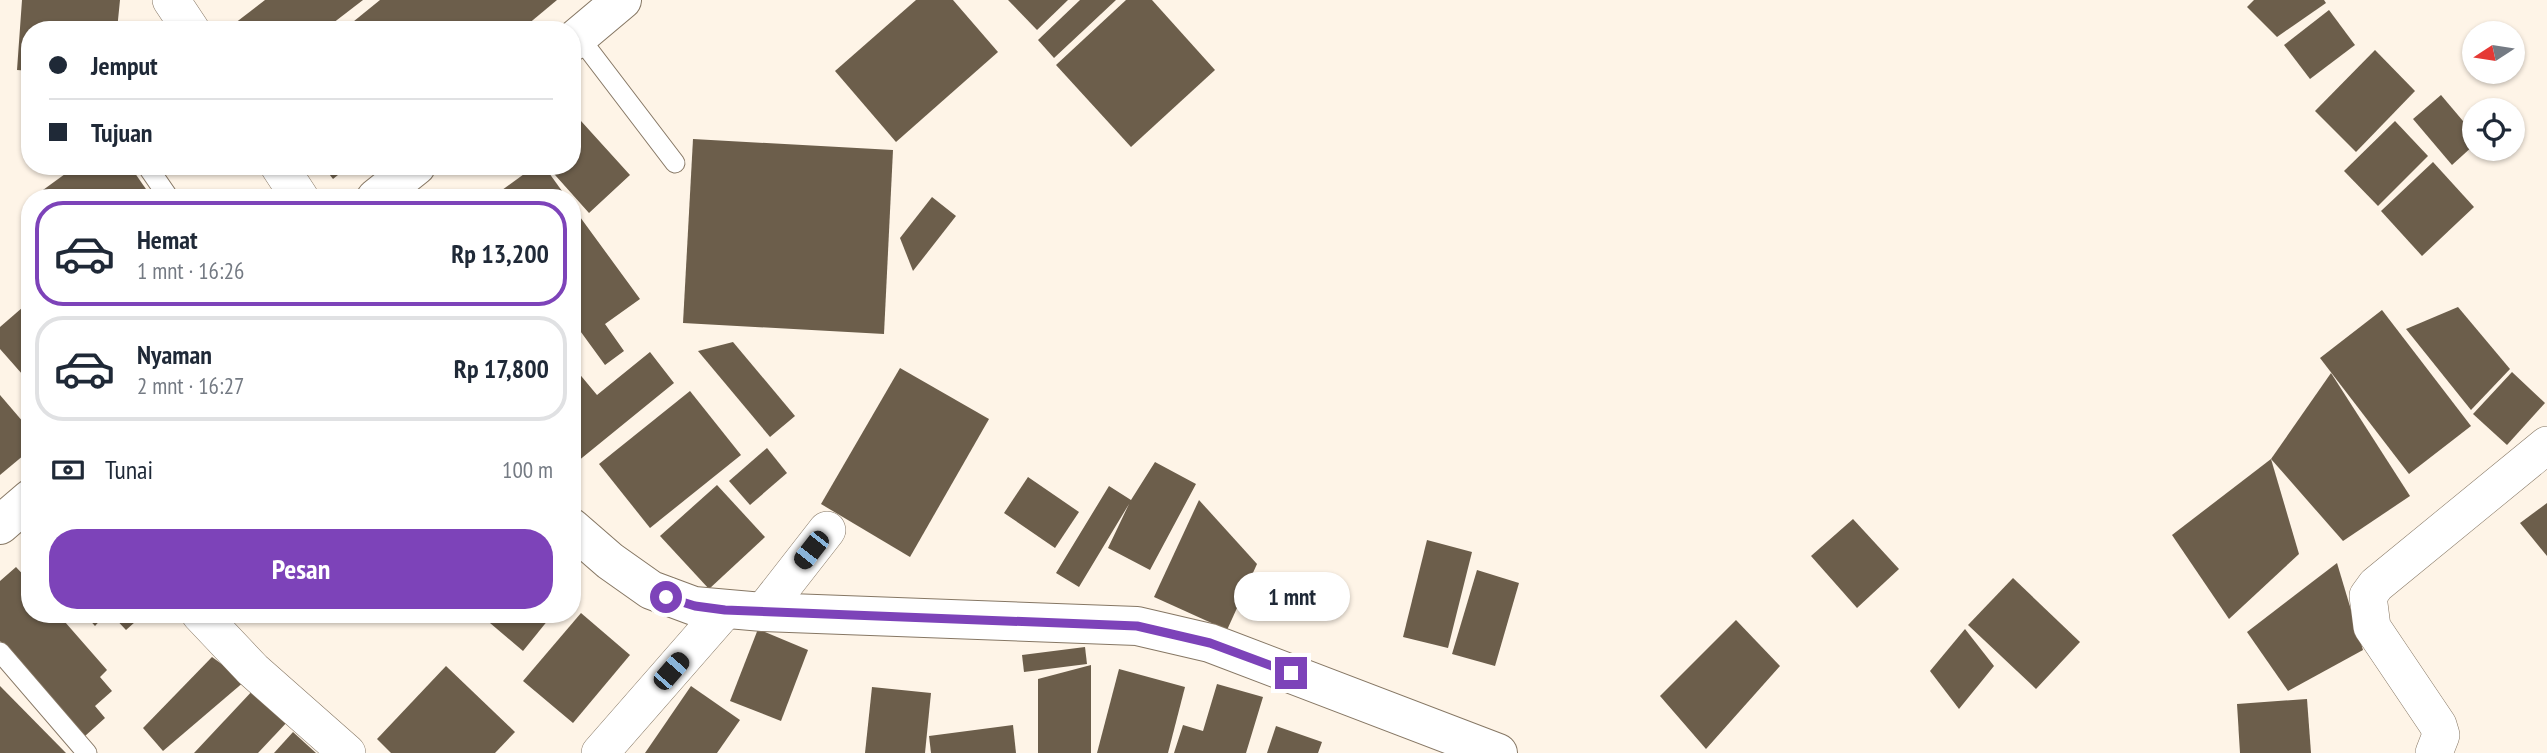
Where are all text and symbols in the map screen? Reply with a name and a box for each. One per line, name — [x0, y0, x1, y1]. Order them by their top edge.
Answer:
north arrow — [2462, 21, 2525, 84]
map controls — [2462, 21, 2525, 161]
text: Jemput — [91, 49, 158, 82]
button: locate — [2462, 98, 2525, 161]
text: Tujuan — [91, 116, 153, 149]
icon: car — [53, 222, 116, 285]
text: Hemat — [137, 223, 198, 256]
text: Rp 13,200 — [451, 237, 549, 270]
text: 1 mnt · 16:26 — [137, 256, 244, 285]
icon: car — [53, 337, 116, 400]
text: Nyaman — [137, 338, 212, 371]
text: Rp 17,800 — [454, 352, 549, 385]
text: 2 mnt · 16:27 — [137, 371, 244, 400]
icon: cash — [49, 451, 87, 489]
text: Tunai — [105, 453, 153, 486]
text: 100 m — [502, 455, 553, 484]
car — [790, 527, 833, 573]
button: Pesan — [49, 529, 553, 609]
callout: 1 mnt — [1233, 572, 1349, 620]
route start — [650, 581, 682, 613]
text: 1 mnt — [1268, 582, 1316, 611]
car — [650, 648, 693, 694]
route end — [1275, 657, 1307, 689]

